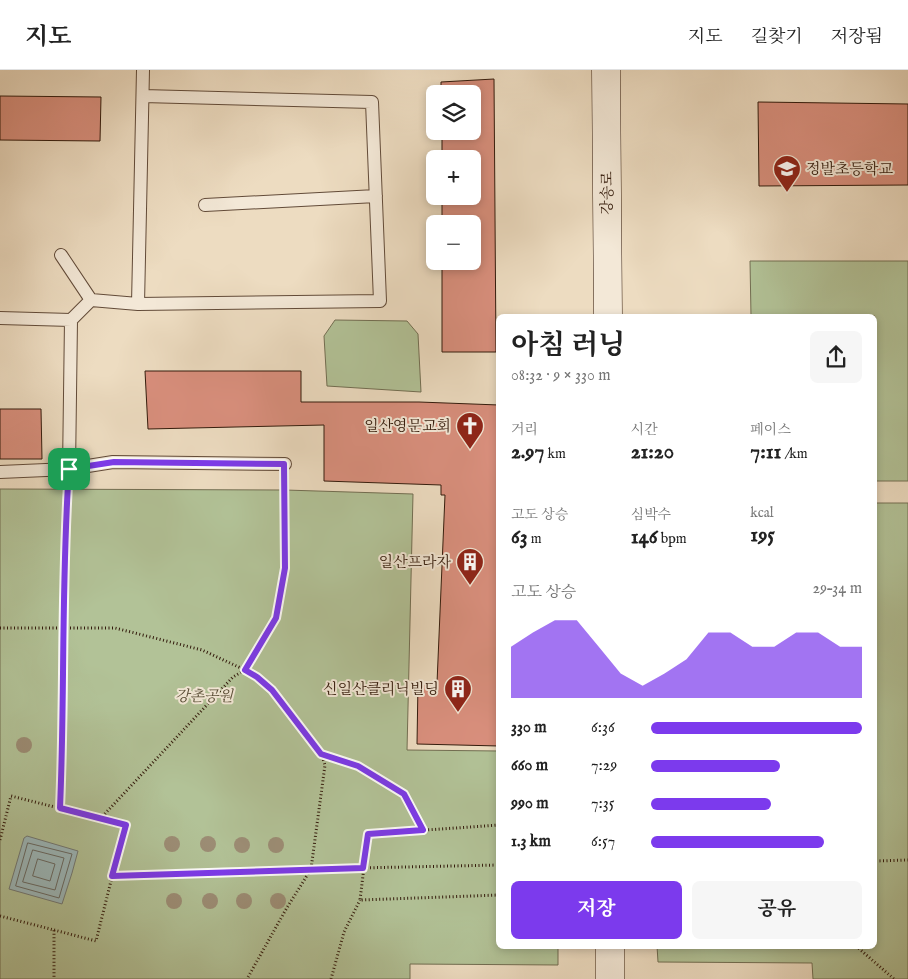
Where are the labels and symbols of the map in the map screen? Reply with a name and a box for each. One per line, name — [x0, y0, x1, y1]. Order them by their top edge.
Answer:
school or university icon: 정발초등학교 — [772, 154, 802, 193]
place label: 정발초등학교 — [806, 160, 893, 179]
street label: 강송로 — [598, 171, 617, 215]
church icon: 일산영문교회 — [455, 411, 485, 450]
place label: 일산영문교회 — [364, 417, 451, 436]
pin — [48, 448, 90, 490]
building icon: 일산프라자 — [455, 547, 485, 586]
place label: 일산프라자 — [379, 553, 452, 572]
building icon: 신일산클리닉빌딩 — [443, 674, 473, 713]
place label: 신일산클리닉빌딩 — [323, 680, 439, 699]
park label: 강촌공원 — [175, 687, 234, 706]

